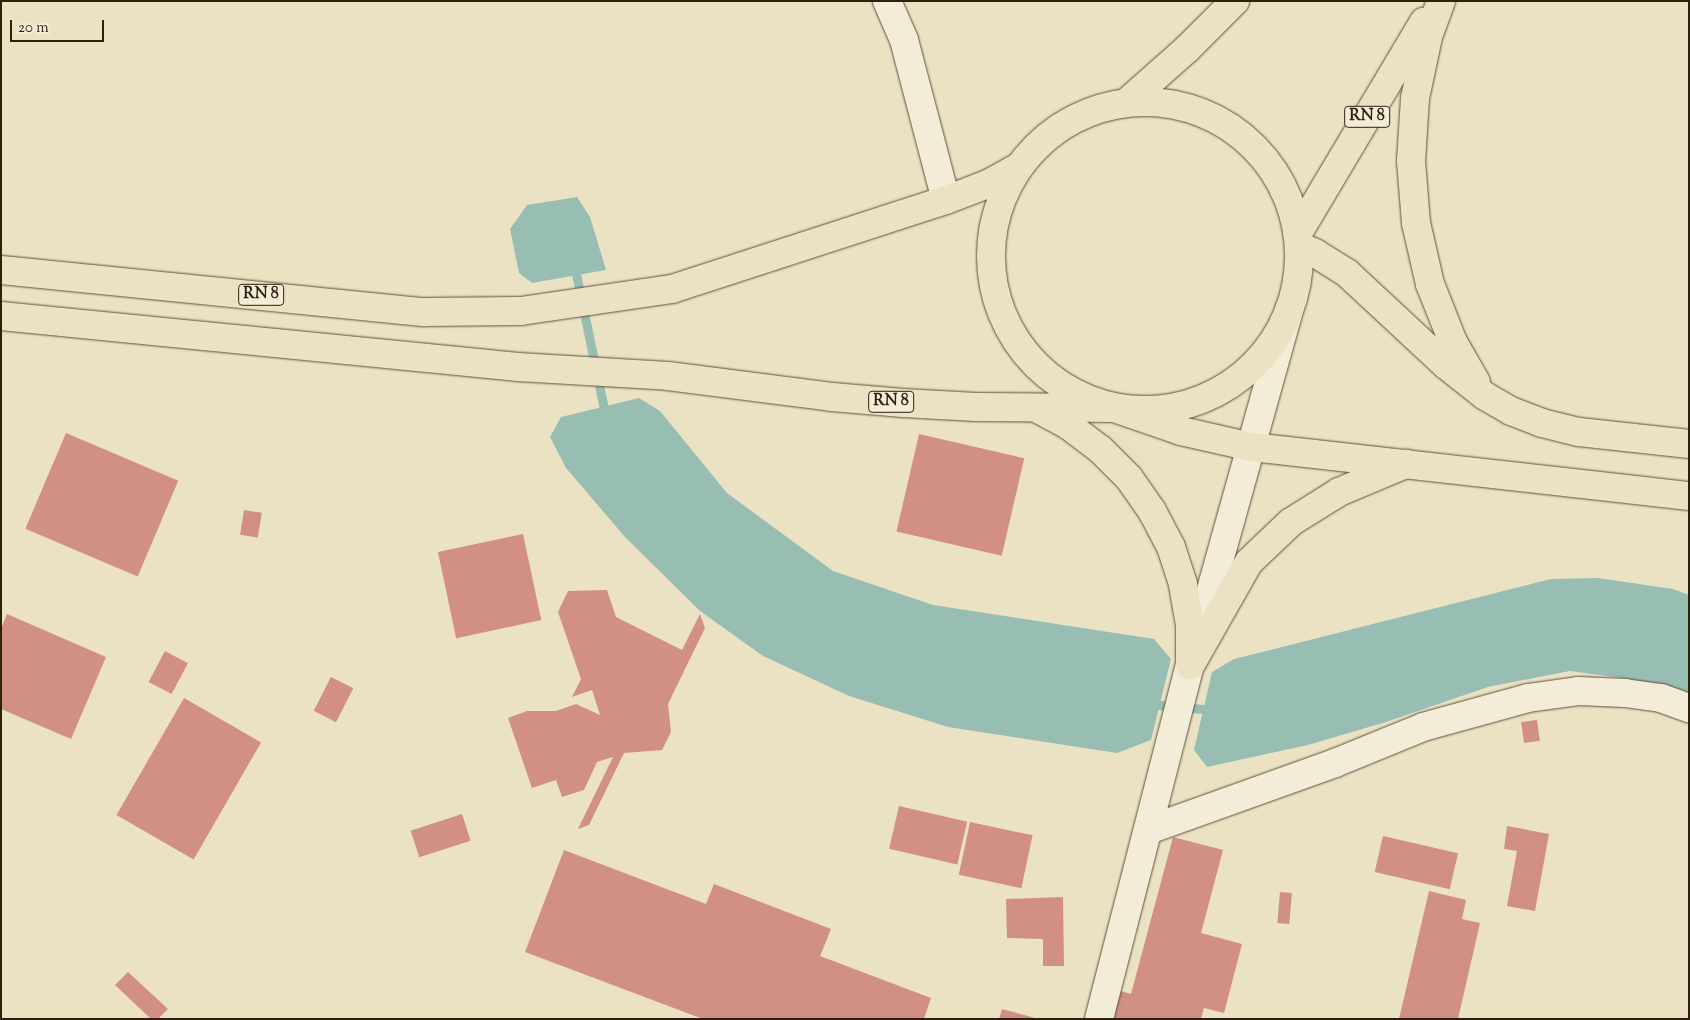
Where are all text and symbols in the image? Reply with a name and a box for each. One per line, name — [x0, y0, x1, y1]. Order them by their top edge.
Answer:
scale bar — [12, 10, 106, 42]
text: 20 m — [18, 18, 49, 39]
road number: RN 8 — [1343, 104, 1391, 130]
road number: RN 8 — [237, 282, 285, 308]
road number: RN 8 — [867, 388, 915, 416]

